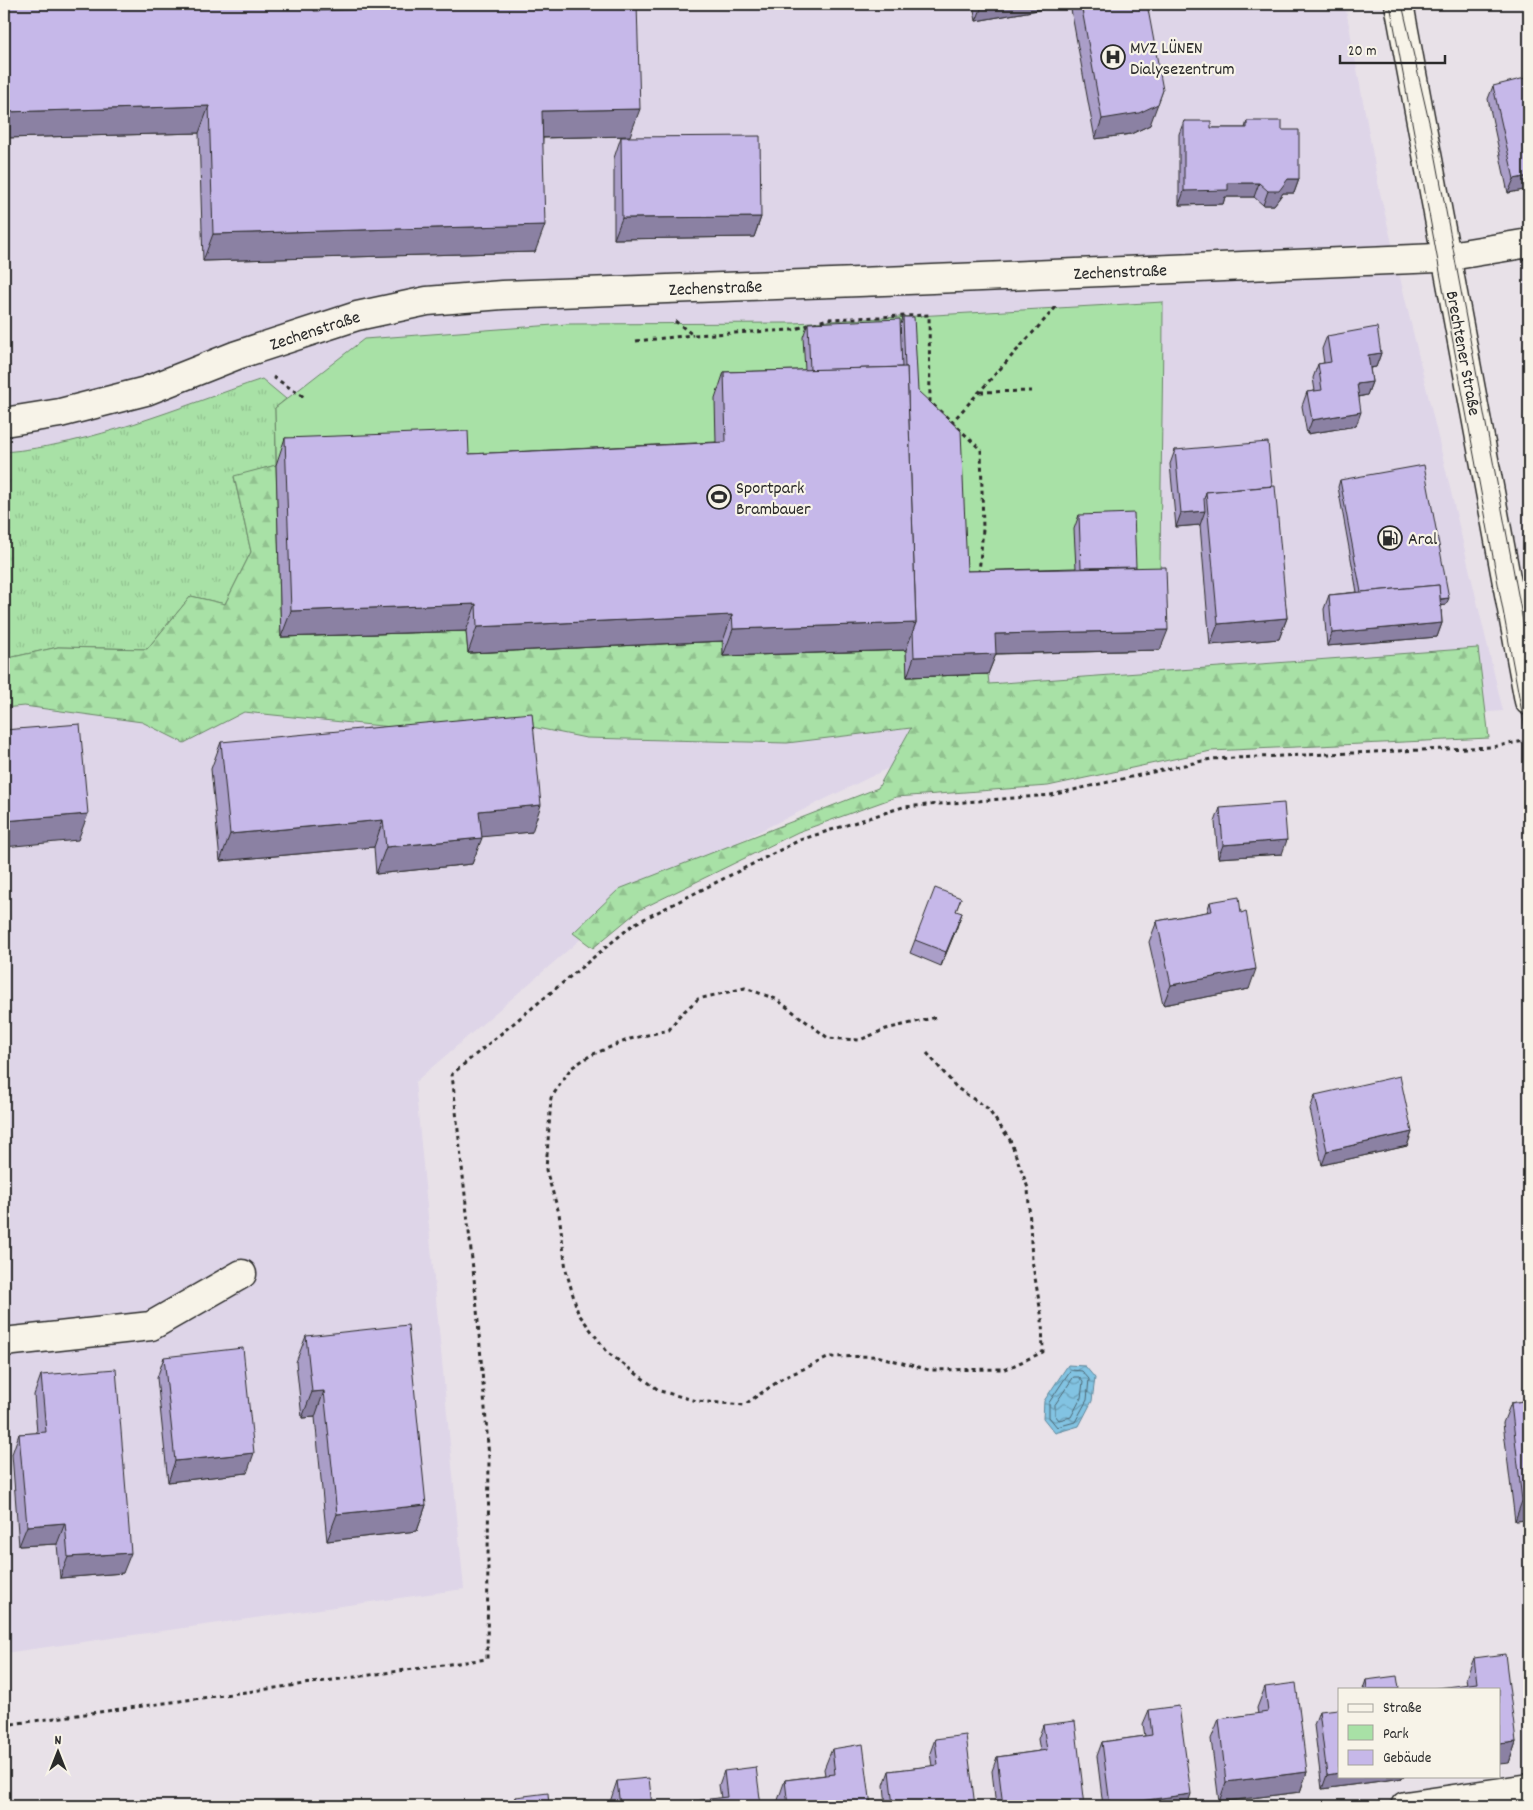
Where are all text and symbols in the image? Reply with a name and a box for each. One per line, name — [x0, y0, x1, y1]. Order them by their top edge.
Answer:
scale bar — [1340, 32, 1446, 64]
place label: MVZ LÜNEN Dialysezentrum — [1130, 37, 1235, 83]
text: 20 m — [1348, 41, 1376, 63]
hospital icon: MVZ LÜNEN Dialysezentrum — [1100, 44, 1126, 70]
street label: Zechenstraße — [1073, 259, 1168, 288]
street label: Zechenstraße — [668, 276, 763, 304]
street label: Brechtener Straße — [1438, 289, 1486, 418]
street label: Zechenstraße — [267, 306, 364, 358]
place label: Sportpark Brambauer — [736, 477, 811, 523]
sports icon: Sportpark Brambauer — [706, 484, 732, 510]
fuel station icon: Aral — [1377, 525, 1403, 551]
place label: Aral — [1408, 528, 1438, 553]
legend — [1338, 1688, 1500, 1778]
text: Straße — [1383, 1698, 1422, 1720]
text: Park — [1383, 1724, 1409, 1746]
north arrow — [32, 1728, 82, 1778]
text: N — [55, 1731, 62, 1751]
text: Gebäude — [1383, 1748, 1432, 1770]

